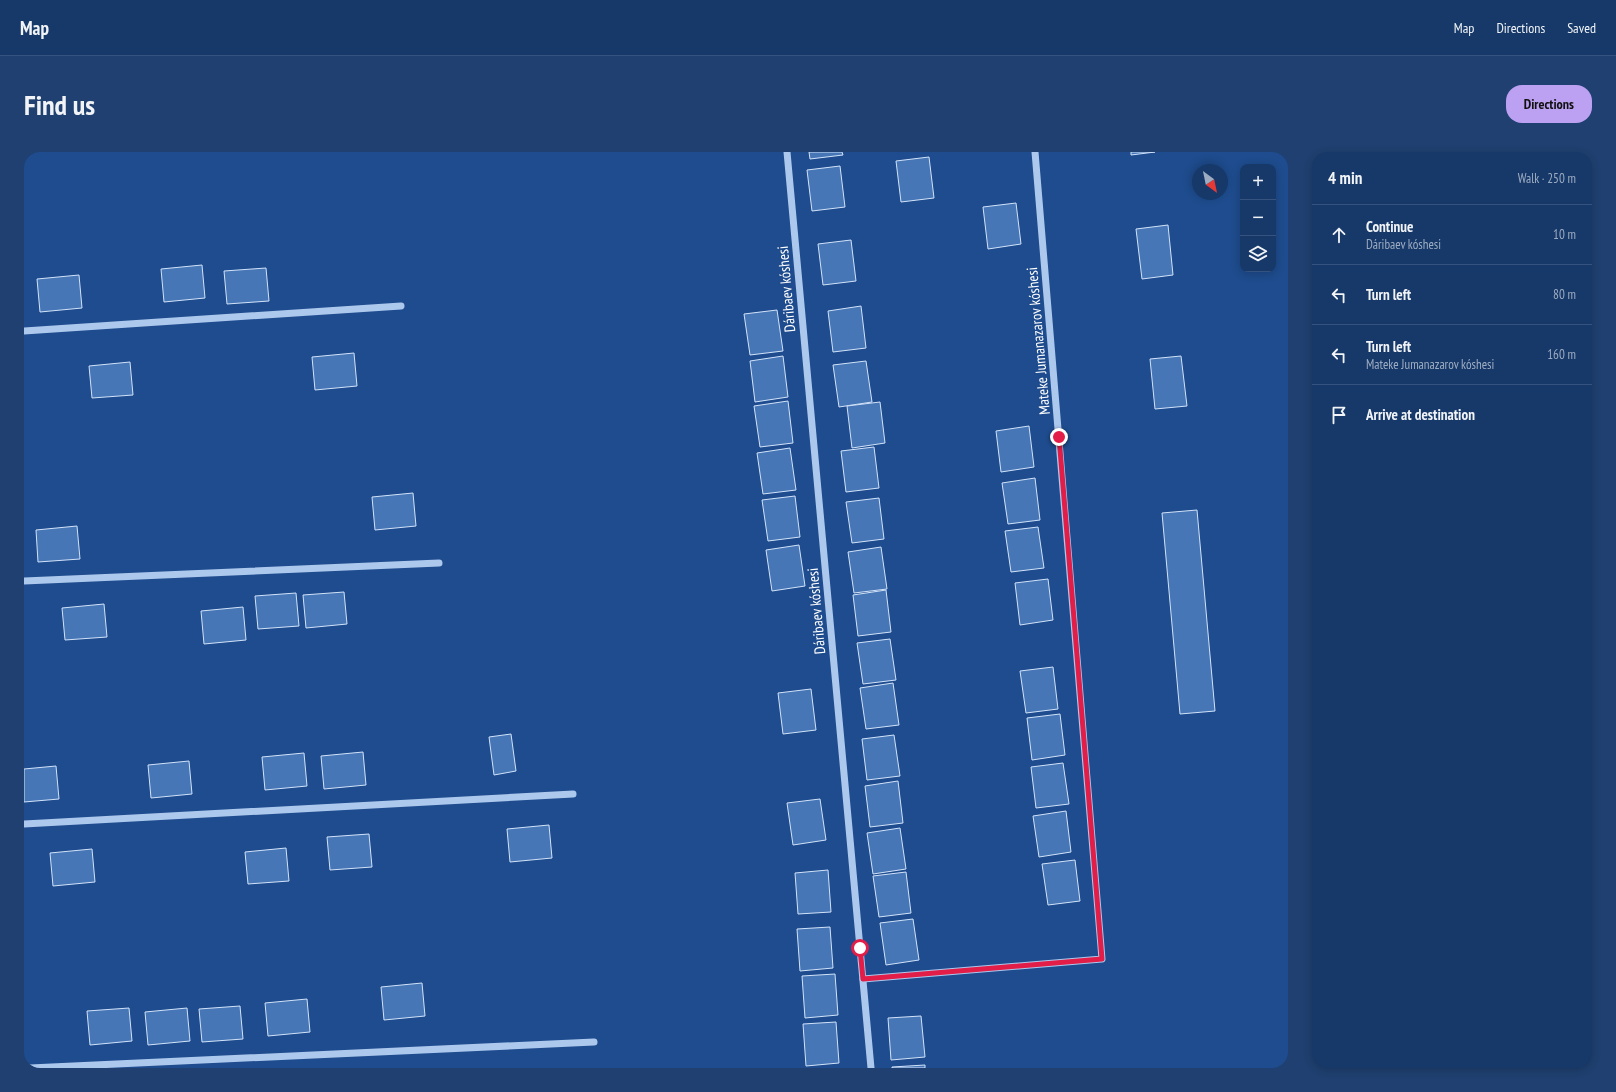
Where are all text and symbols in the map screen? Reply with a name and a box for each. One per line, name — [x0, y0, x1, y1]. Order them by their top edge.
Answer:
text: Map — [20, 16, 49, 40]
text: Map — [1454, 19, 1474, 37]
text: Directions — [1496, 19, 1545, 37]
text: Saved — [1567, 19, 1596, 37]
button: Directions — [1506, 85, 1592, 123]
text: Find us — [24, 86, 95, 123]
north arrow — [1192, 164, 1228, 200]
map controls — [1240, 164, 1276, 272]
button: + — [1240, 164, 1276, 200]
text: 4 min — [1328, 167, 1362, 189]
text: Walk · 250 m — [1518, 170, 1576, 187]
button: − — [1240, 200, 1276, 236]
text: Continue — [1366, 217, 1413, 236]
icon: ahead — [1328, 224, 1350, 246]
text: 10 m — [1553, 226, 1576, 243]
button: layers — [1240, 236, 1276, 272]
text: Dáribaev kóshesi — [1366, 236, 1441, 253]
street label: Dáribaev kóshesi — [773, 245, 799, 333]
street label: Mateke Jumanazarov kóshesi — [1022, 266, 1054, 416]
icon: left — [1328, 284, 1350, 306]
text: Turn left — [1366, 285, 1411, 304]
text: 80 m — [1553, 286, 1576, 303]
text: Turn left — [1366, 337, 1411, 356]
icon: left — [1328, 344, 1350, 366]
text: 160 m — [1547, 346, 1576, 363]
text: Mateke Jumanazarov kóshesi — [1366, 356, 1494, 373]
icon: arrive — [1328, 404, 1350, 426]
text: Arrive at destination — [1366, 405, 1475, 424]
route end — [1050, 428, 1068, 446]
street label: Dáribaev kóshesi — [803, 567, 829, 655]
route start — [851, 939, 869, 957]

